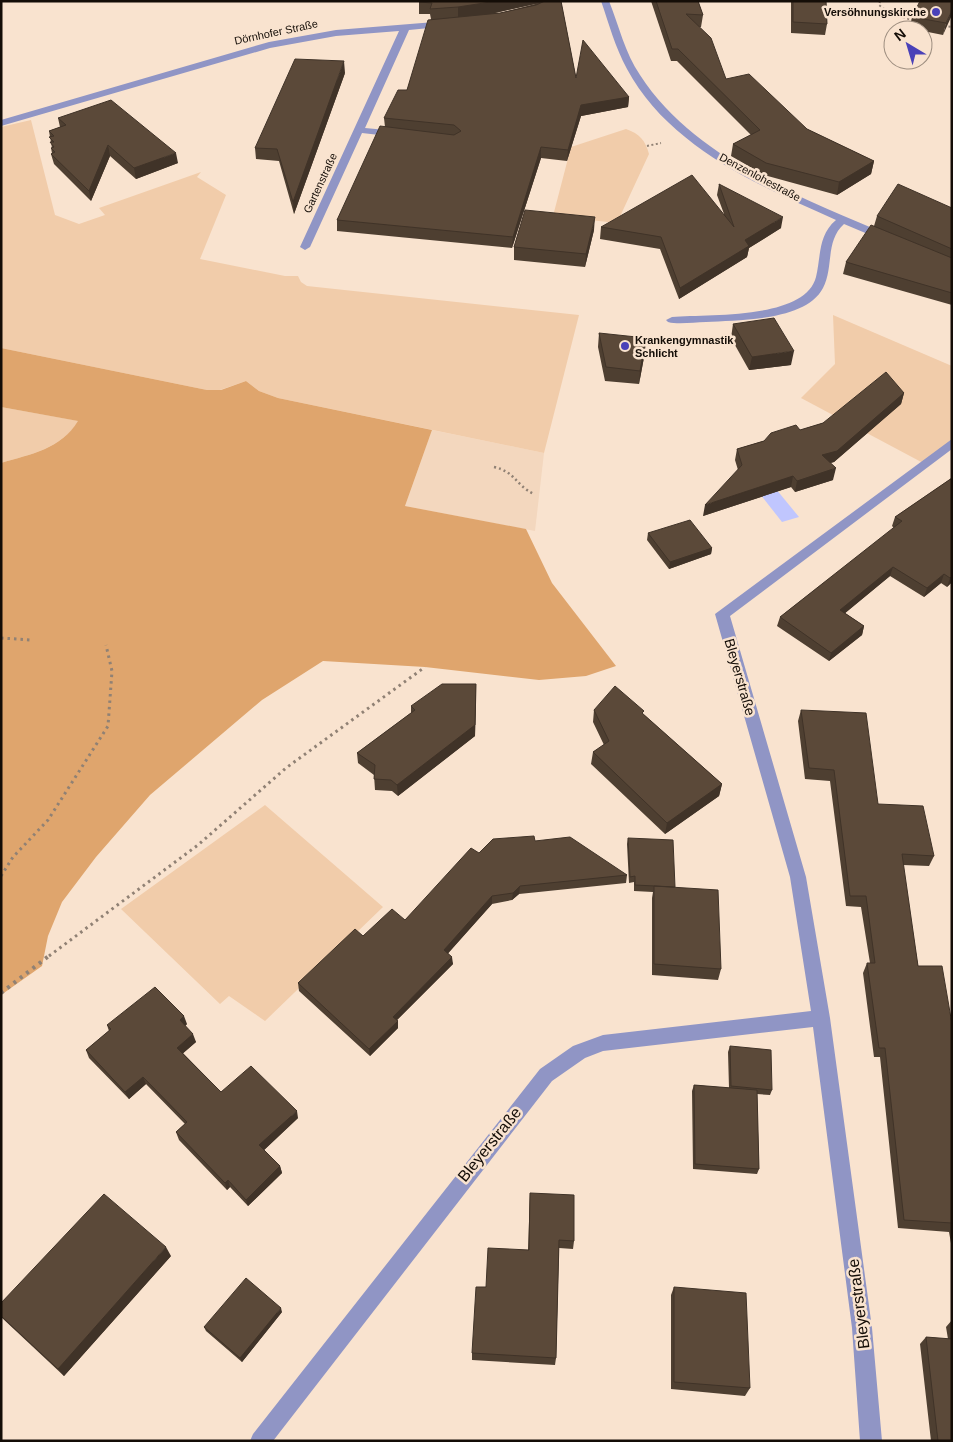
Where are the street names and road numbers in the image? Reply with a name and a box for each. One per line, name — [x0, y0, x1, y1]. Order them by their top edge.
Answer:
street label: Dörnhofer Straße — [233, 17, 319, 47]
street label: Gartenstraße — [301, 151, 339, 215]
street label: Denzenlohestraße — [717, 151, 803, 203]
street label: Bleyerstraße — [721, 637, 759, 718]
street label: Bleyerstraße — [454, 1104, 525, 1185]
street label: Bleyerstraße — [845, 1258, 872, 1350]

